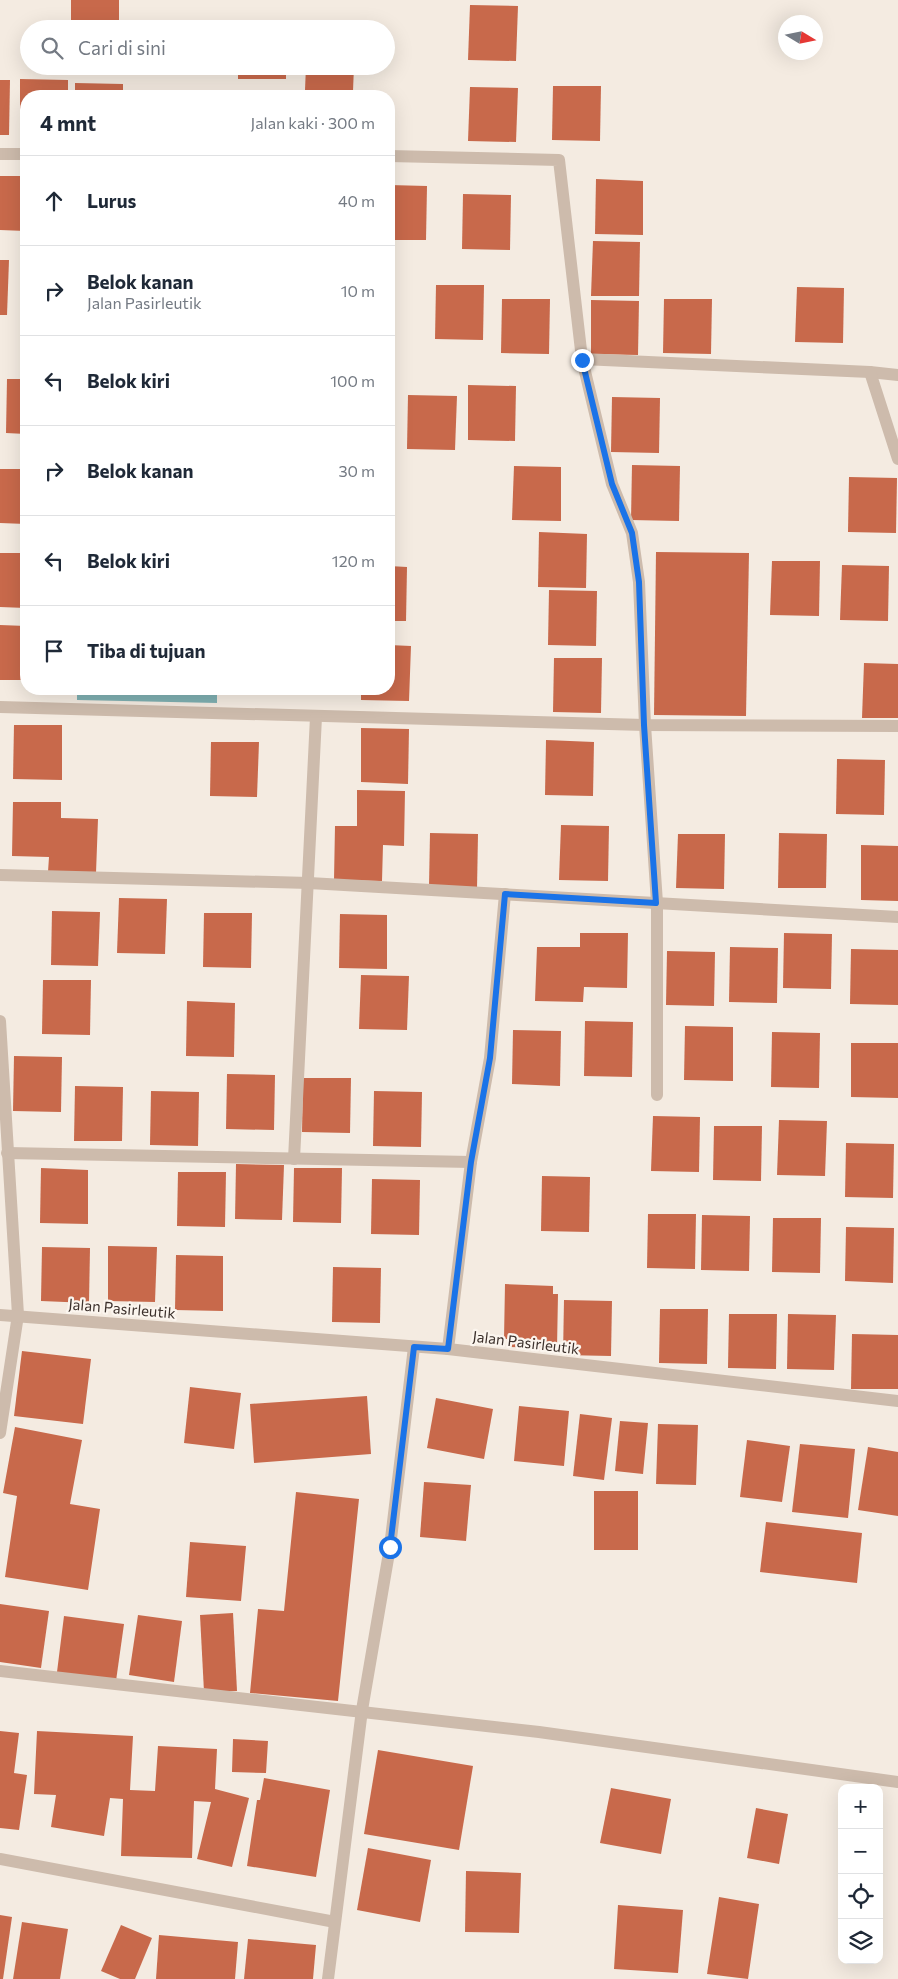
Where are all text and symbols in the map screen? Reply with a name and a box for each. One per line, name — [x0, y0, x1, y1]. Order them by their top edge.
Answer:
north arrow — [778, 15, 823, 60]
search box — [20, 20, 395, 75]
icon: search — [38, 34, 66, 62]
text: Cari di sini — [78, 36, 166, 59]
text: 4 mnt — [40, 110, 96, 135]
text: Jalan kaki · 300 m — [251, 113, 375, 132]
icon: ahead — [40, 187, 68, 215]
text: Lurus — [87, 189, 136, 212]
text: 40 m — [338, 191, 375, 210]
text: Belok kanan — [87, 270, 194, 293]
icon: right — [40, 277, 68, 305]
text: 10 m — [341, 281, 375, 300]
text: Jalan Pasirleutik — [87, 293, 202, 312]
route end — [571, 349, 594, 372]
icon: left — [40, 367, 68, 395]
text: Belok kiri — [87, 369, 170, 392]
text: 100 m — [330, 371, 375, 390]
icon: right — [40, 457, 68, 485]
text: Belok kanan — [87, 459, 194, 482]
text: 30 m — [338, 461, 375, 480]
icon: left — [40, 547, 68, 575]
text: Belok kiri — [87, 549, 170, 572]
text: 120 m — [332, 551, 375, 570]
icon: arrive — [40, 637, 68, 665]
text: Tiba di tujuan — [87, 639, 205, 662]
street label: Jalan Pasirleutik — [68, 1294, 176, 1322]
street label: Jalan Pasirleutik — [472, 1327, 580, 1357]
route start — [379, 1536, 402, 1559]
map controls — [838, 1784, 883, 1964]
button: + — [838, 1784, 883, 1829]
button: − — [838, 1829, 883, 1874]
button: locate — [838, 1874, 883, 1919]
button: layers — [838, 1919, 883, 1964]

